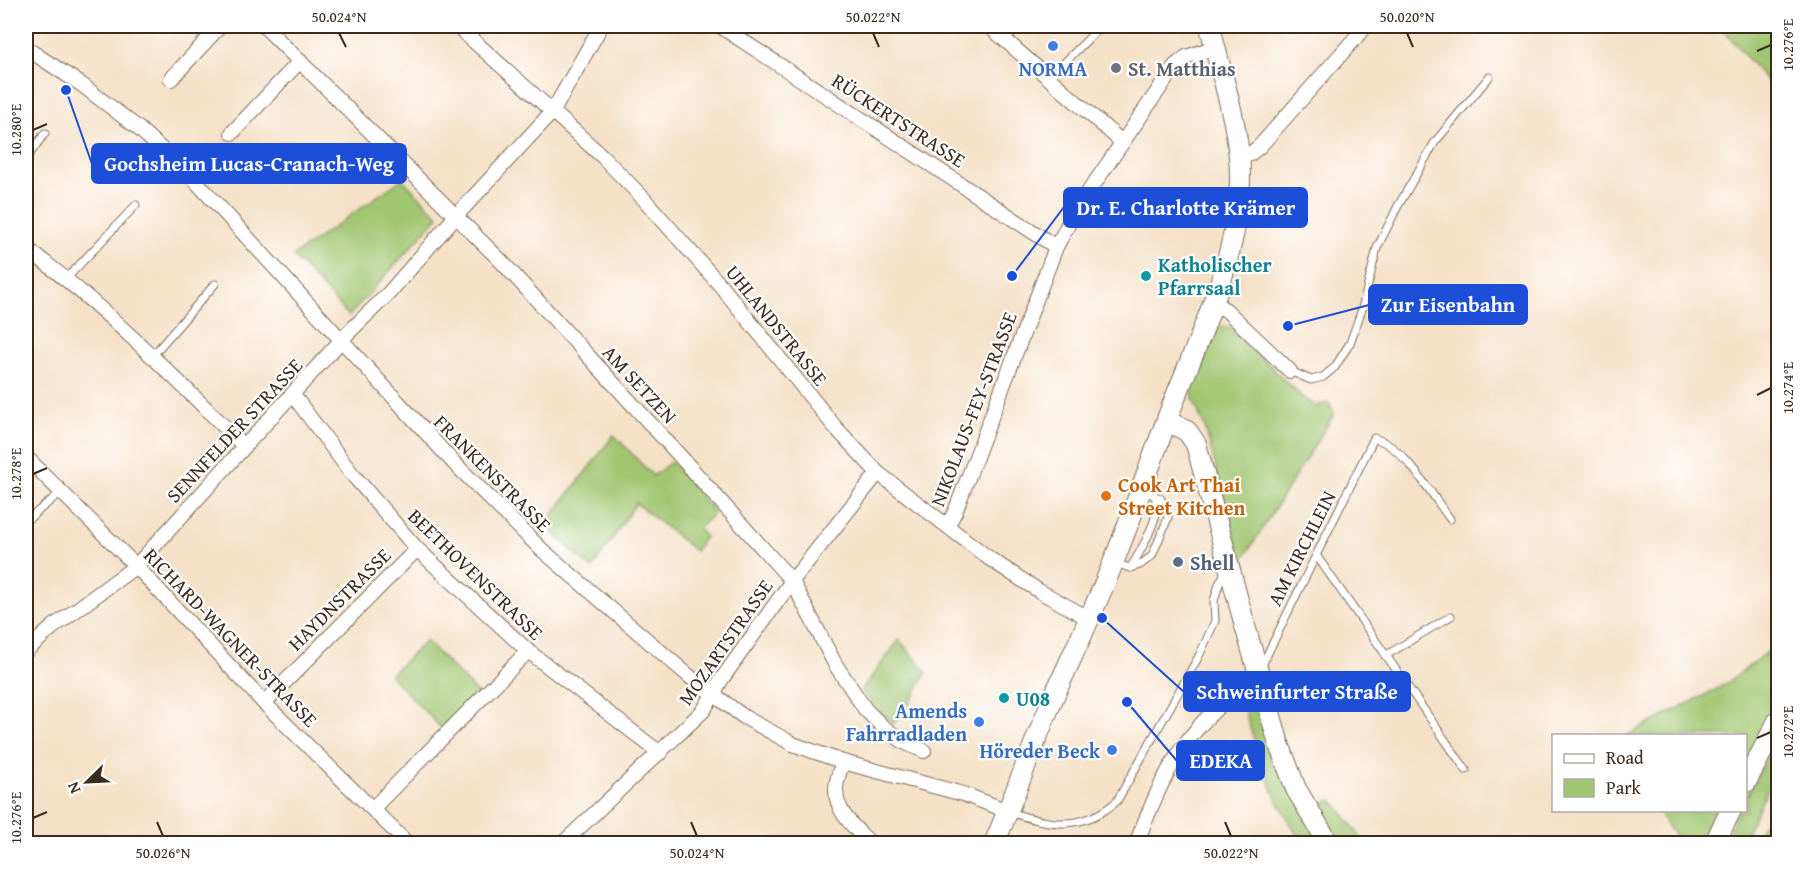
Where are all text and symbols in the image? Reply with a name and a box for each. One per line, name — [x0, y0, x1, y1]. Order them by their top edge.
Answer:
text: 50.024°N — [312, 6, 367, 27]
text: 50.022°N — [846, 6, 901, 27]
text: 50.020°N — [1380, 6, 1435, 27]
text: 10.276°E — [1777, 18, 1798, 71]
marker: NORMA — [1046, 39, 1060, 53]
place label: NORMA — [1019, 54, 1087, 83]
place label: St. Matthias — [1128, 54, 1236, 83]
marker: St. Matthias — [1109, 61, 1123, 75]
street label: RÜCKERTSTRASSE — [826, 66, 972, 174]
text: 10.280°E — [5, 103, 26, 156]
callout: Gochsheim Lucas-Cranach-Weg — [92, 144, 406, 183]
text: Gochsheim Lucas-Cranach-Weg — [104, 148, 395, 179]
callout: Dr. E. Charlotte Krämer — [1064, 188, 1307, 227]
text: Dr. E. Charlotte Krämer — [1076, 192, 1296, 223]
place label: Katholischer Pfarrsaal — [1158, 250, 1272, 302]
street label: UHLANDSTRASSE — [719, 258, 835, 392]
marker: Katholischer Pfarrsaal — [1139, 269, 1153, 283]
callout: Zur Eisenbahn — [1369, 285, 1527, 324]
text: Zur Eisenbahn — [1381, 289, 1516, 320]
street label: NIKOLAUS-FEY-STRASSE — [922, 307, 1024, 511]
street label: AM SETZEN — [596, 338, 684, 430]
street label: SENNFELDER STRASSE — [159, 351, 309, 509]
text: 10.274°E — [1777, 361, 1798, 414]
street label: FRANKENSTRASSE — [428, 408, 558, 538]
text: 10.278°E — [5, 447, 26, 500]
place label: Cook Art Thai Street Kitchen — [1118, 470, 1246, 522]
street label: AM KIRCHLEIN — [1260, 485, 1342, 611]
marker: Cook Art Thai Street Kitchen — [1099, 489, 1113, 503]
street label: BEETHOVENSTRASSE — [402, 502, 550, 646]
street label: RICHARD-WAGNER-STRASSE — [137, 541, 325, 733]
street label: HAYDNSTRASSE — [281, 541, 397, 657]
place label: Shell — [1190, 548, 1235, 577]
marker: Shell — [1171, 555, 1185, 569]
street label: MOZARTSTRASSE — [671, 573, 779, 711]
callout: Schweinfurter Straße — [1184, 672, 1410, 711]
text: Schweinfurter Straße — [1196, 676, 1398, 707]
place label: U08 — [1016, 684, 1050, 713]
marker: U08 — [997, 691, 1011, 705]
place label: Amends Fahrradladen — [846, 696, 967, 748]
text: 10.272°E — [1777, 705, 1798, 758]
marker: Amends Fahrradladen — [972, 715, 986, 729]
legend — [1552, 734, 1747, 812]
place label: Höreder Beck — [979, 736, 1101, 765]
callout: EDEKA — [1177, 741, 1264, 780]
marker: Höreder Beck — [1105, 743, 1119, 757]
text: Road — [1606, 744, 1644, 771]
text: EDEKA — [1190, 745, 1253, 776]
north arrow — [57, 752, 117, 812]
text: Park — [1606, 774, 1642, 801]
text: N — [60, 778, 86, 798]
text: 10.276°E — [5, 791, 26, 844]
text: 50.026°N — [136, 842, 191, 863]
text: 50.024°N — [670, 842, 725, 863]
text: 50.022°N — [1204, 842, 1259, 863]

